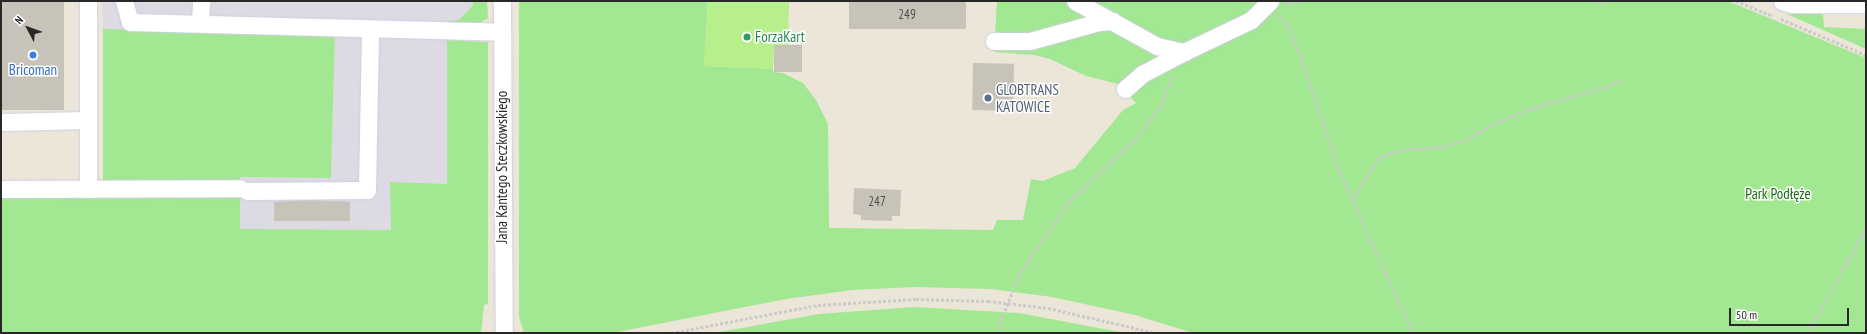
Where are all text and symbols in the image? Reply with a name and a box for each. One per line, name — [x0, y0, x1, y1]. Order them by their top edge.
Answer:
house number: 249 — [898, 7, 916, 23]
north arrow — [8, 8, 48, 48]
text: N — [12, 13, 26, 27]
place label: ForzaKart — [755, 28, 805, 46]
marker: ForzaKart — [742, 32, 752, 42]
marker: Bricoman — [28, 50, 38, 60]
place label: Bricoman — [9, 61, 57, 79]
place label: GLOBTRANS KATOWICE — [996, 80, 1059, 115]
street label: Jana Kantego Steczkowskiego — [493, 91, 511, 243]
marker: GLOBTRANS KATOWICE — [983, 93, 993, 103]
park label: Park Podłęże — [1745, 185, 1811, 203]
house number: 247 — [868, 194, 886, 210]
scale bar — [1731, 300, 1851, 326]
text: 50 m — [1736, 307, 1757, 322]

